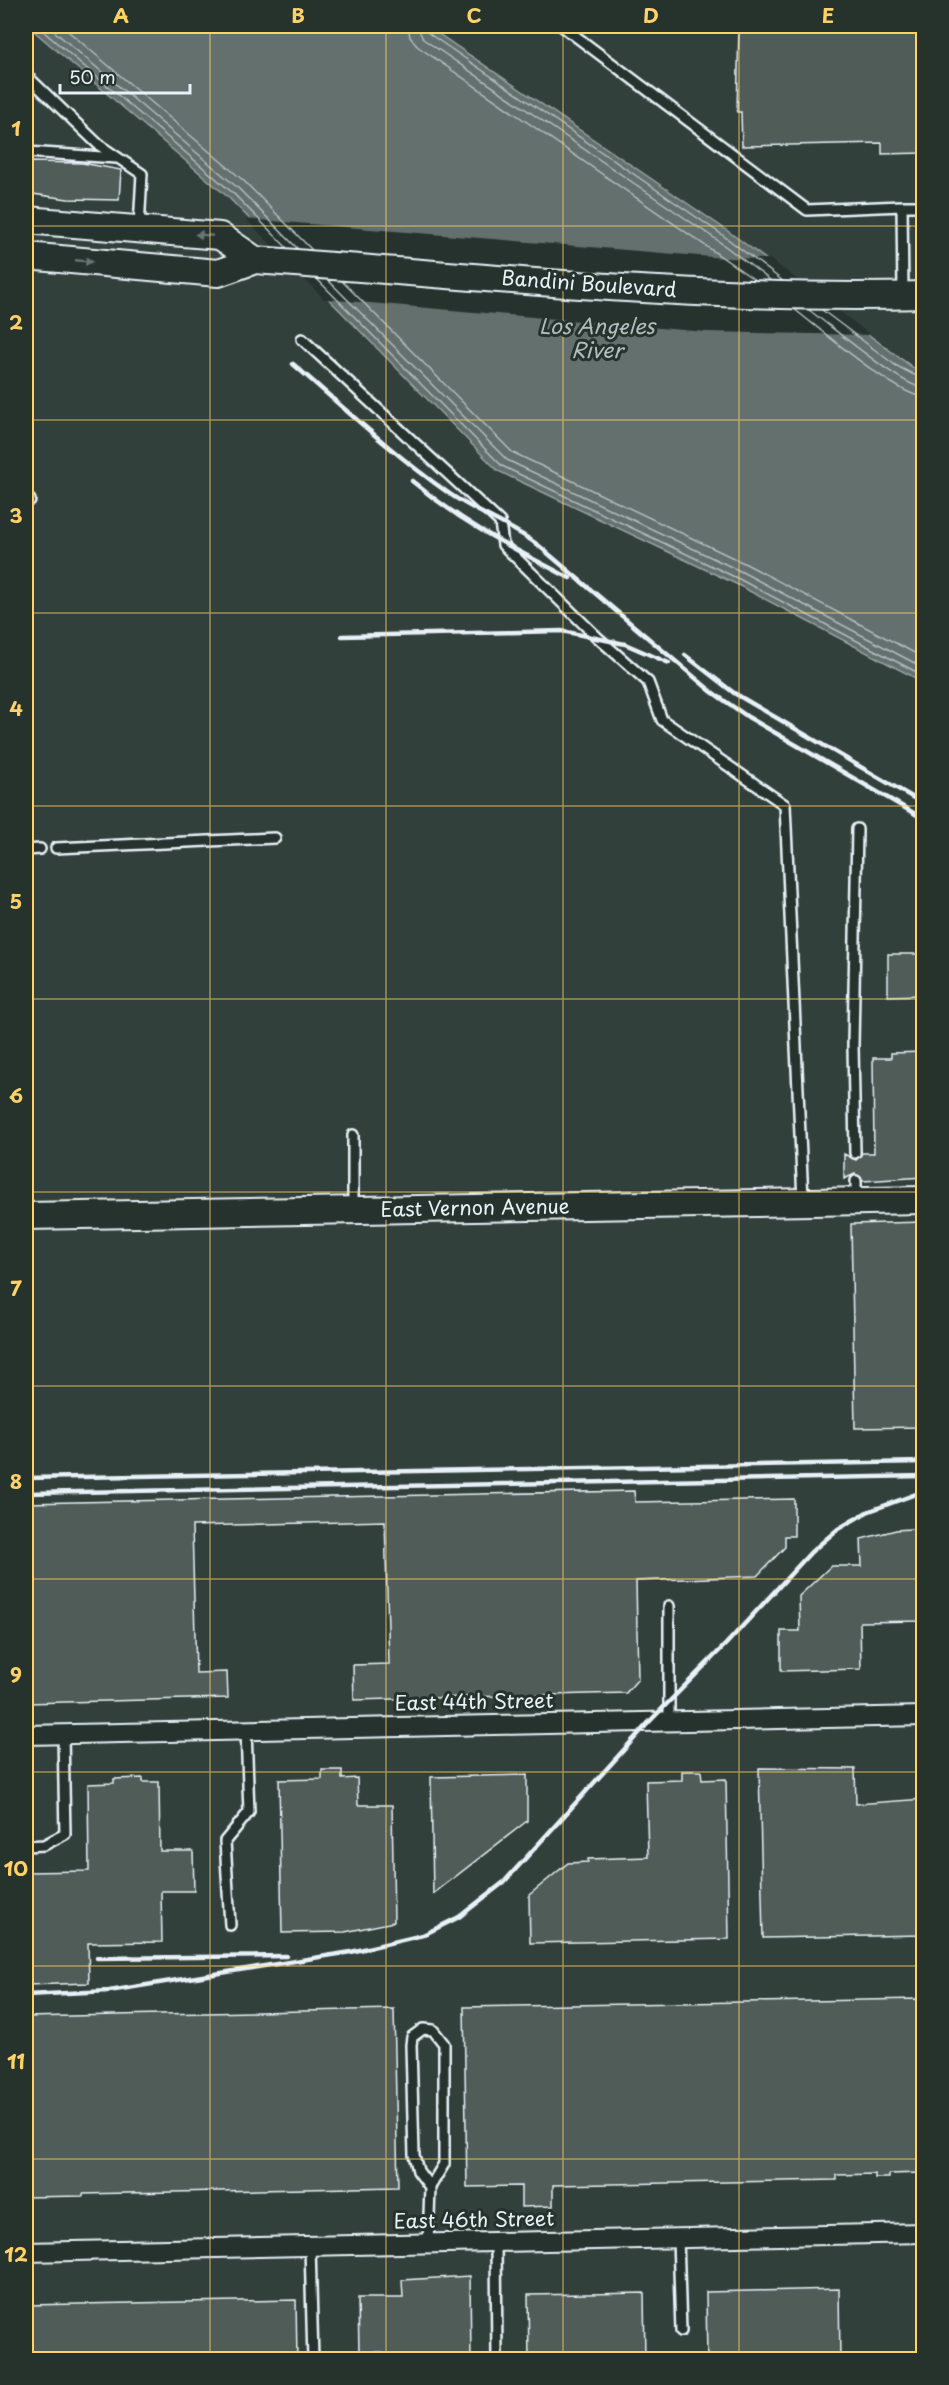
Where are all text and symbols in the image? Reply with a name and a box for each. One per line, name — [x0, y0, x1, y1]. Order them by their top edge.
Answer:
text: A — [113, 0, 129, 30]
text: B — [291, 0, 305, 30]
text: C — [466, 0, 482, 30]
text: D — [643, 0, 659, 30]
text: E — [822, 0, 834, 30]
scale bar — [60, 57, 190, 95]
text: 50 m — [69, 63, 116, 90]
text: 1 — [11, 113, 21, 143]
one-way arrow — [194, 230, 213, 240]
one-way arrow — [74, 256, 93, 266]
street label: Bandini Boulevard — [500, 262, 678, 304]
text: 2 — [9, 307, 23, 337]
water label: Los Angeles River — [539, 309, 657, 365]
text: 3 — [9, 500, 23, 530]
text: 4 — [9, 693, 23, 723]
text: 5 — [10, 886, 22, 916]
text: 6 — [9, 1080, 23, 1110]
street label: East Vernon Avenue — [380, 1190, 570, 1224]
text: 7 — [10, 1273, 22, 1303]
text: 8 — [10, 1466, 22, 1496]
text: 9 — [10, 1659, 22, 1689]
street label: East 44th Street — [394, 1685, 554, 1717]
text: 10 — [4, 1853, 28, 1883]
text: 11 — [7, 2046, 25, 2076]
street label: East 46th Street — [393, 2203, 555, 2235]
text: 12 — [4, 2239, 28, 2269]

